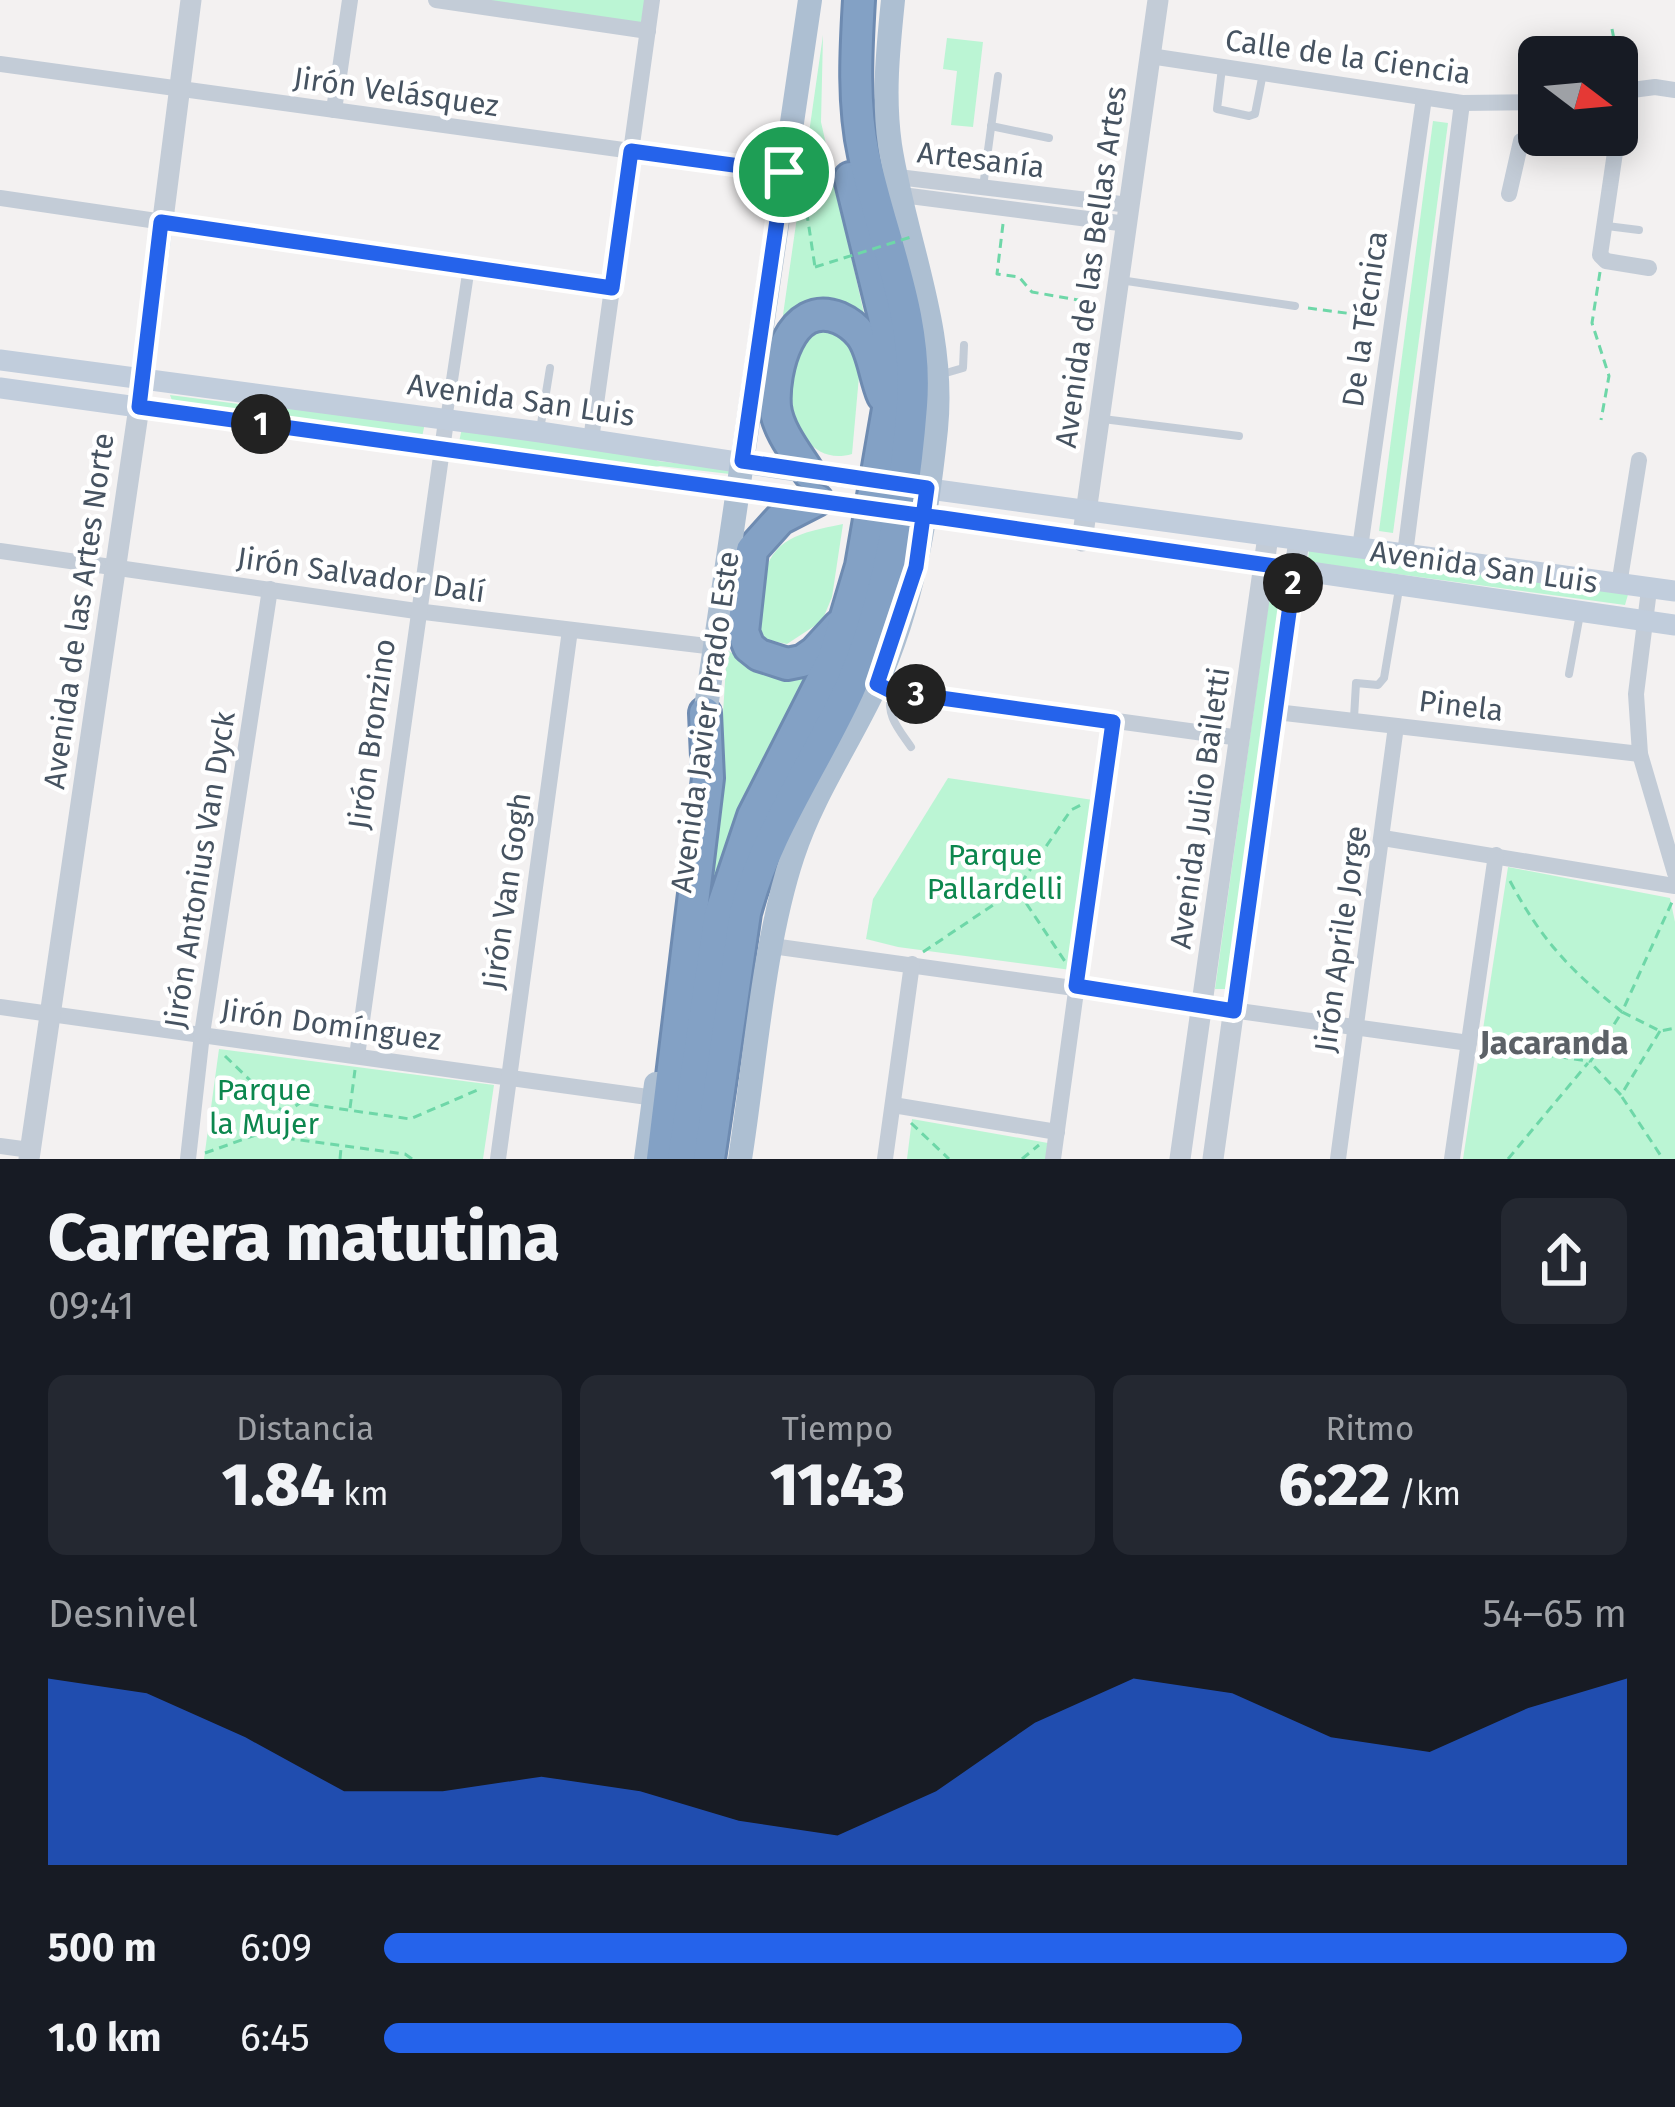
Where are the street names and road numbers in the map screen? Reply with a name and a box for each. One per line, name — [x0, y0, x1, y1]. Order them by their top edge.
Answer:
street label: Calle de la Ciencia — [1223, 22, 1473, 92]
street label: Jirón Velásquez — [291, 60, 501, 124]
street label: Avenida de las Bellas Artes — [1048, 84, 1134, 450]
street label: Artesanía — [915, 134, 1047, 186]
street label: De la Técnica — [1335, 229, 1395, 409]
street label: Avenida San Luis — [405, 366, 637, 434]
street label: Avenida de las Artes Norte — [36, 431, 122, 791]
street label: Avenida San Luis — [1368, 533, 1600, 601]
street label: Jirón Salvador Dalí — [235, 540, 487, 610]
street label: Avenida Javier Prado Este — [663, 549, 747, 895]
street label: Jirón Bronzino — [341, 636, 403, 832]
street label: Avenida Julio Bailetti — [1162, 665, 1238, 951]
street label: Pinela — [1417, 683, 1505, 729]
street label: Jirón Antonius Van Dyck — [157, 708, 243, 1031]
street label: Jirón Van Gogh — [475, 790, 539, 992]
street label: Jirón Aprile Jorge — [1307, 823, 1375, 1055]
street label: Jirón Domínguez — [219, 992, 443, 1058]

